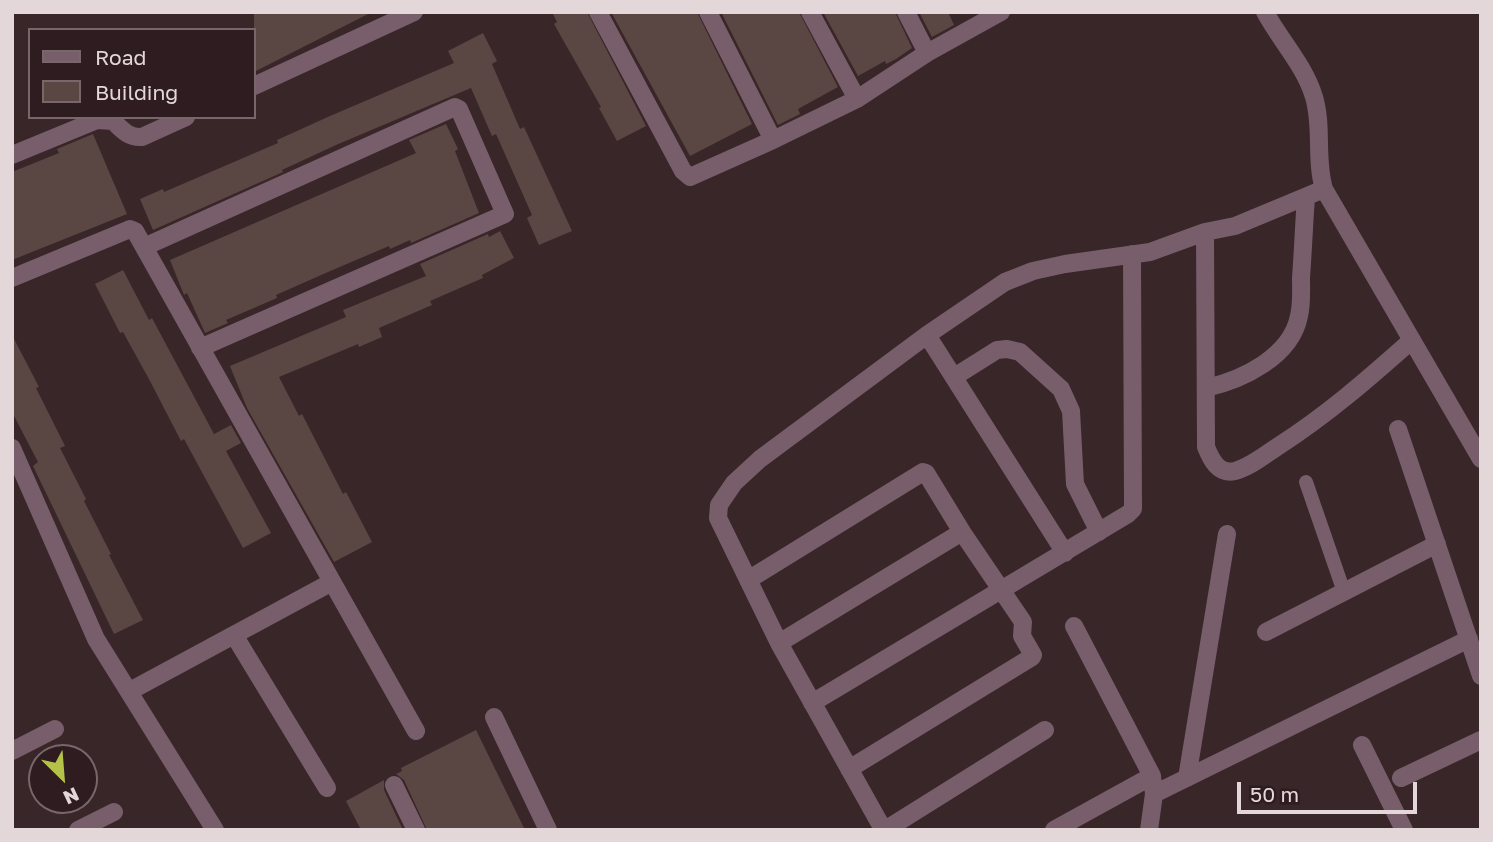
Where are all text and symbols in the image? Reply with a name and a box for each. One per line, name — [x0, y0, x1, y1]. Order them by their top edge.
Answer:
legend — [28, 28, 256, 119]
text: Road — [95, 44, 146, 70]
text: Building — [95, 79, 178, 105]
north arrow — [28, 744, 98, 814]
scale bar — [1241, 768, 1421, 812]
text: 50 m — [1250, 781, 1299, 807]
text: N — [60, 783, 83, 810]

